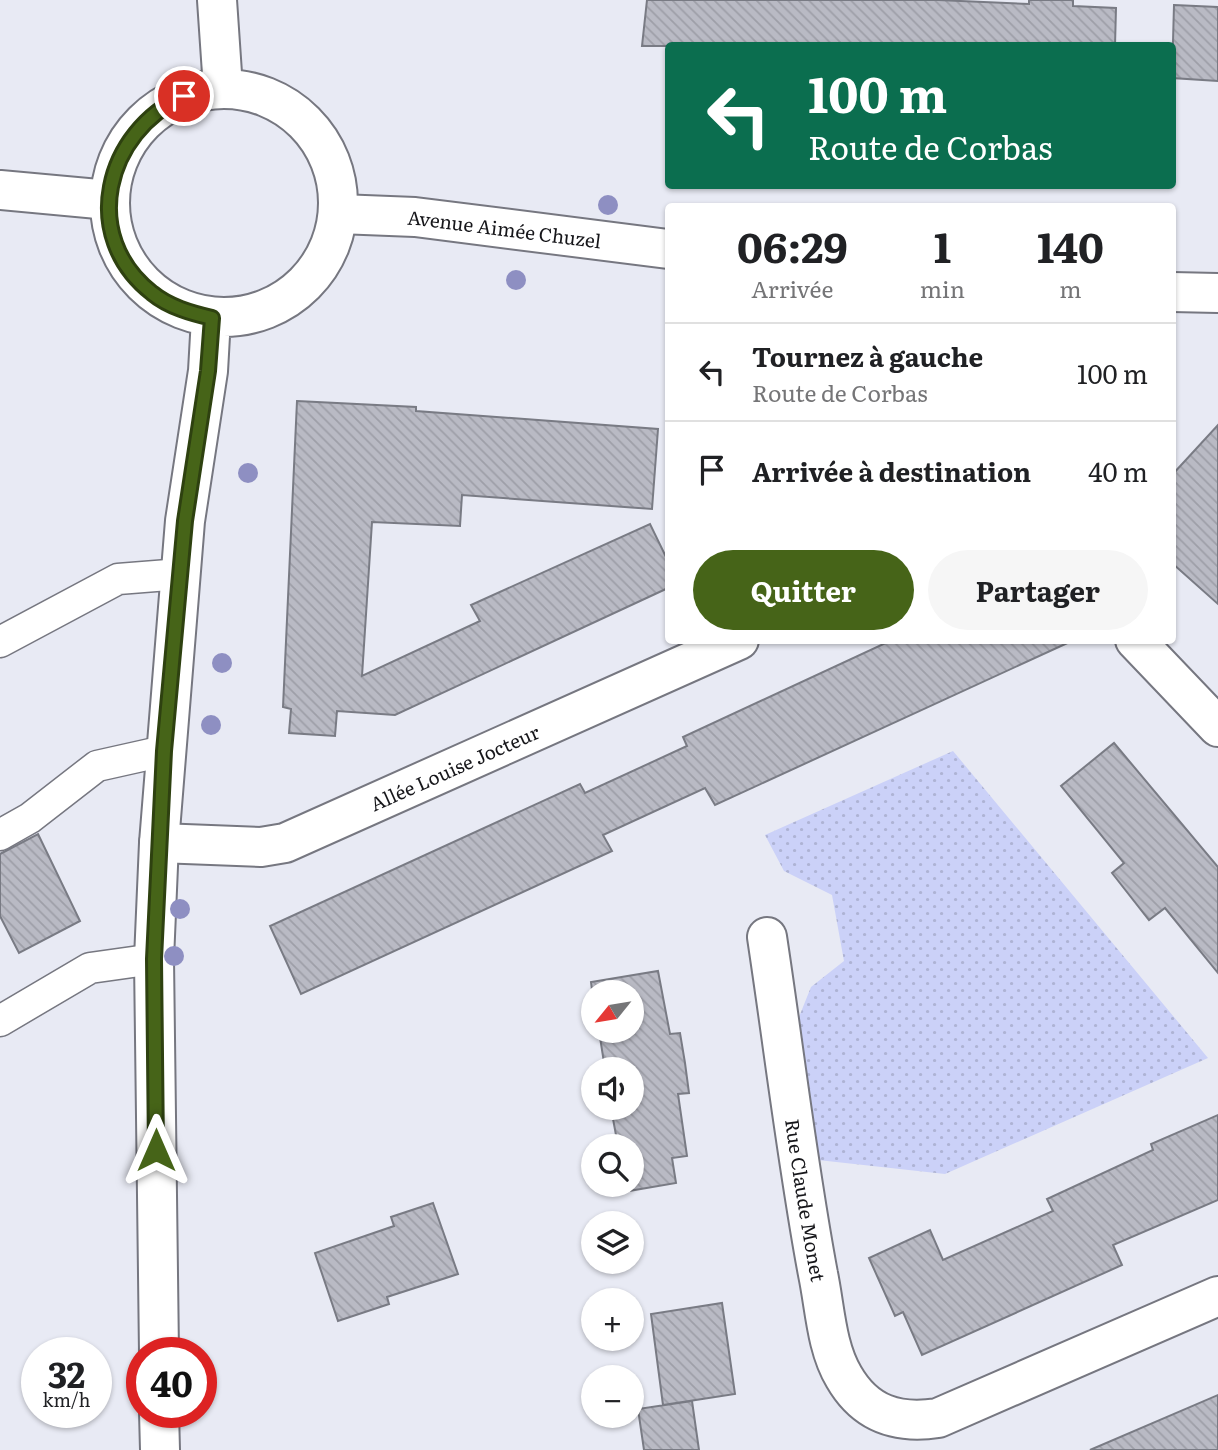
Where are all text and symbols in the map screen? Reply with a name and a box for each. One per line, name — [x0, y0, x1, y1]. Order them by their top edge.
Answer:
text: 100 m — [808, 55, 947, 128]
pin — [154, 66, 214, 126]
icon: left — [693, 70, 784, 161]
icon: arrive — [165, 77, 203, 115]
text: Route de Corbas — [808, 122, 1052, 170]
street label: Avenue Aimée Chuzel — [407, 203, 603, 254]
text: 06:29 — [737, 214, 848, 276]
text: 1 — [934, 214, 951, 276]
text: 140 — [1037, 214, 1104, 276]
text: Arrivée — [751, 271, 833, 305]
text: min — [920, 271, 965, 305]
text: m — [1059, 271, 1082, 305]
text: Tournez à gauche — [752, 336, 983, 375]
icon: left — [693, 353, 731, 391]
text: 100 m — [1077, 353, 1148, 392]
text: Route de Corbas — [752, 375, 928, 409]
icon: arrive — [693, 451, 731, 489]
text: Arrivée à destination — [752, 451, 1031, 490]
text: 40 m — [1088, 451, 1148, 490]
button: Quitter — [693, 550, 914, 630]
button: Partager — [928, 550, 1148, 630]
street label: Allée Louise Jocteur — [365, 717, 544, 817]
north arrow — [581, 980, 644, 1043]
map controls — [581, 980, 644, 1428]
button: sound — [581, 1057, 644, 1120]
position arrow — [119, 1113, 193, 1187]
street label: Rue Claude Monet — [779, 1117, 833, 1284]
button: search — [581, 1134, 644, 1197]
button: layers — [581, 1211, 644, 1274]
button: + — [581, 1288, 644, 1351]
speed limit sign: 40 — [126, 1337, 217, 1428]
text: 32 — [48, 1347, 85, 1399]
button: − — [581, 1365, 644, 1428]
text: km/h — [43, 1386, 90, 1413]

